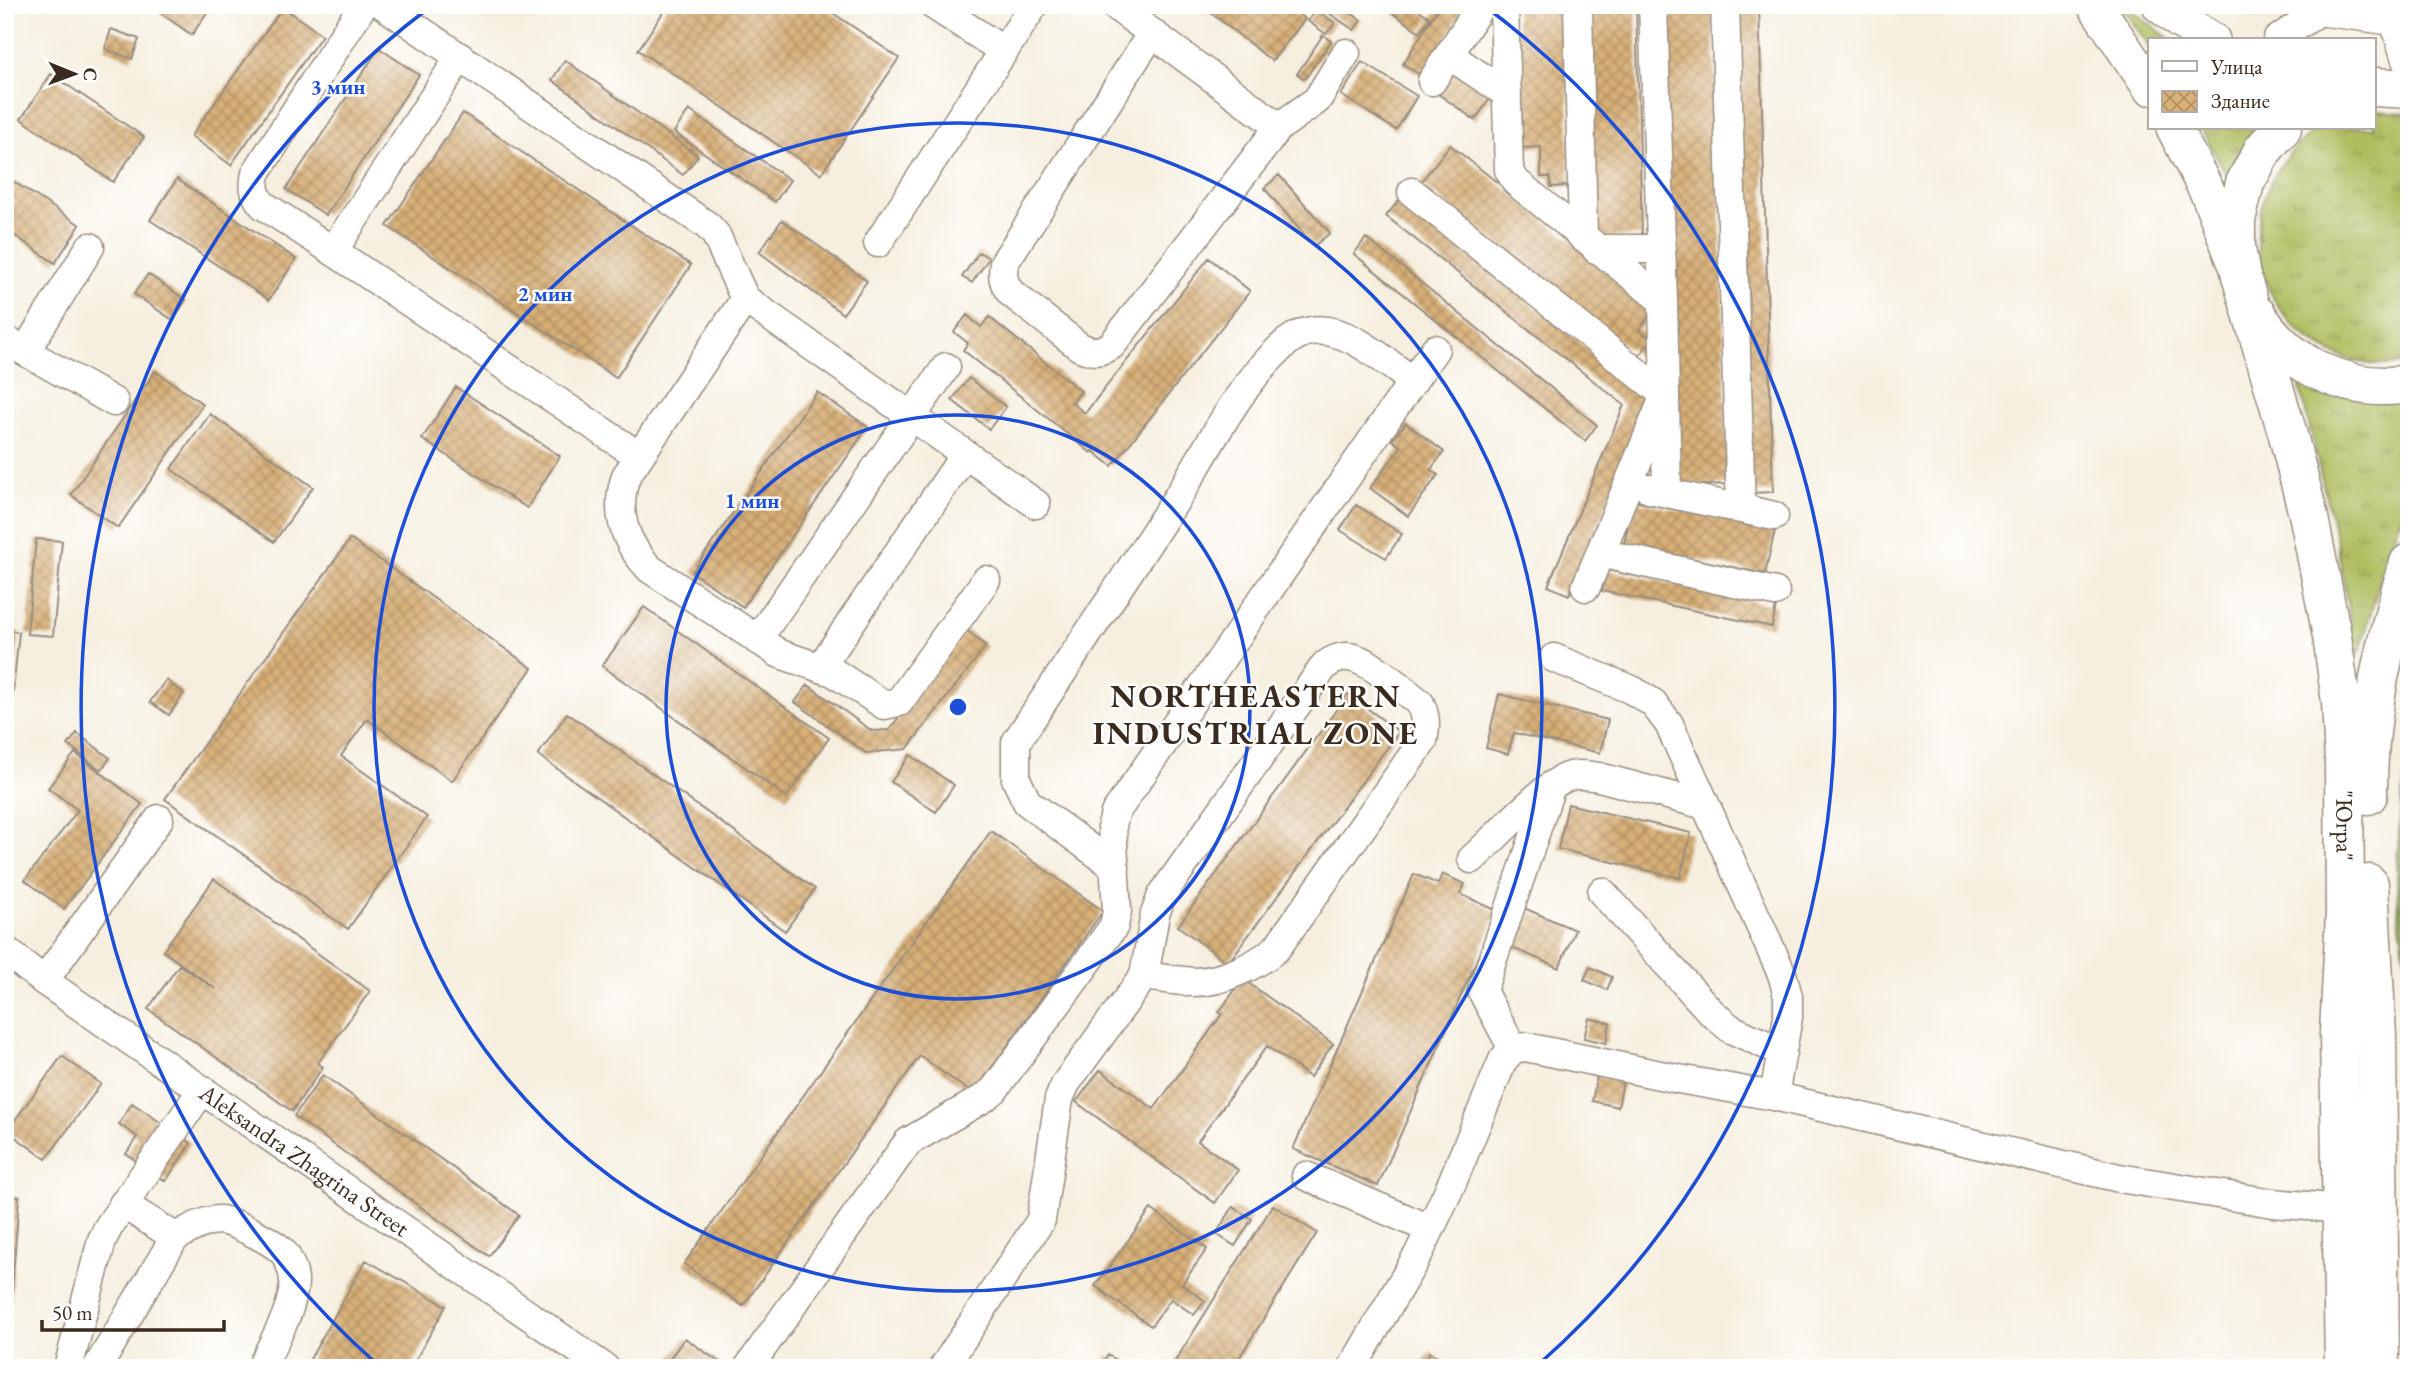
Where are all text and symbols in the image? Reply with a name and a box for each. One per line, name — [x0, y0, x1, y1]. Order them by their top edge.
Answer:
north arrow — [38, 38, 108, 108]
legend — [2148, 38, 2376, 130]
text: Улица — [2210, 53, 2263, 80]
text: С — [78, 67, 103, 81]
text: 3 мин — [311, 73, 365, 100]
text: Здание — [2211, 87, 2270, 114]
text: 2 мин — [518, 280, 572, 307]
text: 1 мин — [725, 487, 779, 514]
district label: NORTHEASTERN INDUSTRIAL ZONE — [1093, 675, 1419, 754]
centre of rings — [946, 695, 970, 719]
street label: "Югра" — [2329, 790, 2361, 861]
street label: Aleksandra Zhagrina Street — [193, 1076, 416, 1244]
scale bar — [42, 1289, 224, 1333]
text: 50 m — [52, 1299, 93, 1326]

